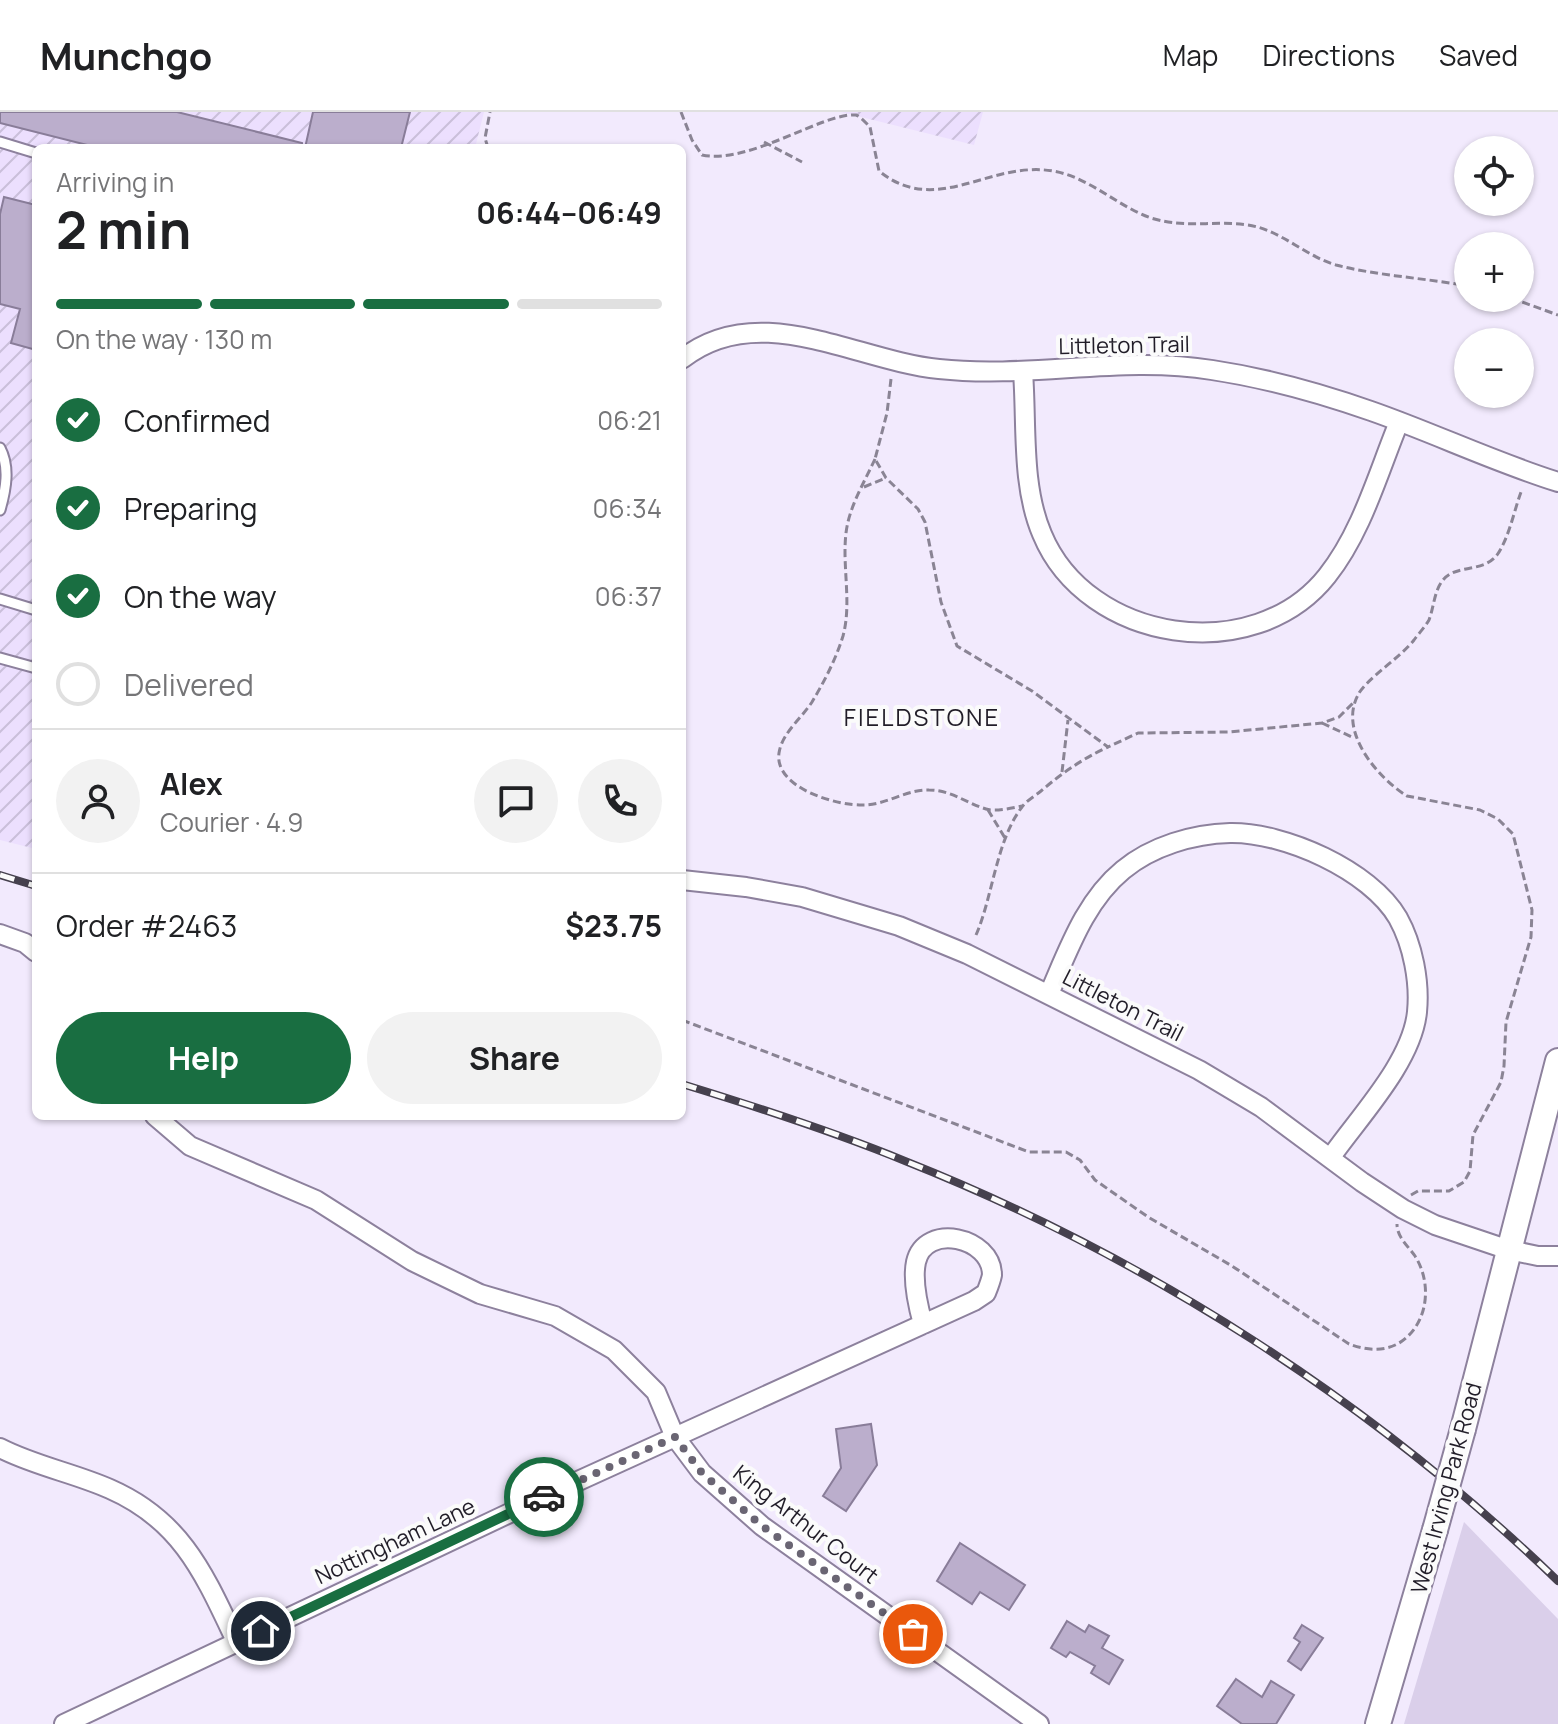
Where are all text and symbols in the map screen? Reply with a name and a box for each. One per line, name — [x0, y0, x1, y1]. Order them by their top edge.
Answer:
text: Munchgo — [40, 29, 212, 81]
text: Map — [1163, 36, 1218, 74]
text: Directions — [1262, 36, 1395, 74]
text: Saved — [1439, 36, 1518, 74]
map controls — [1454, 136, 1534, 408]
button: locate — [1454, 136, 1534, 216]
text: Arriving in — [56, 164, 174, 200]
text: 06:44–06:49 — [476, 192, 662, 233]
text: 2 min — [56, 194, 191, 265]
button: + — [1454, 232, 1534, 312]
text: On the way · 130 m — [56, 321, 272, 357]
button: − — [1454, 328, 1534, 408]
street label: Littleton Trail — [1058, 329, 1190, 361]
icon: check — [56, 398, 100, 442]
text: Confirmed — [124, 400, 271, 441]
text: 06:21 — [597, 402, 662, 438]
icon: check — [56, 486, 100, 530]
text: Preparing — [124, 488, 258, 529]
text: 06:34 — [593, 490, 662, 526]
icon: check — [56, 574, 100, 618]
text: On the way — [124, 576, 277, 617]
text: 06:37 — [595, 578, 662, 614]
text: Delivered — [124, 664, 254, 705]
district label: FIELDSTONE — [844, 700, 1000, 733]
button: person — [56, 759, 140, 843]
button: chat — [474, 759, 558, 843]
button: phone — [578, 759, 662, 843]
text: Alex — [160, 763, 223, 804]
text: Courier · 4.9 — [160, 804, 303, 840]
text: Order #2463 — [56, 905, 237, 946]
text: $23.75 — [565, 905, 662, 946]
street label: Littleton Trail — [1058, 962, 1188, 1048]
button: Help — [56, 1012, 351, 1104]
button: Share — [367, 1012, 662, 1104]
street label: West Irving Park Road — [1403, 1379, 1489, 1597]
courier — [504, 1457, 584, 1537]
street label: King Arthur Court — [727, 1458, 885, 1590]
icon: car — [522, 1475, 566, 1519]
street label: Nottingham Lane — [310, 1491, 480, 1591]
pin — [227, 1597, 295, 1665]
pin — [879, 1600, 947, 1668]
icon: home — [239, 1609, 283, 1653]
icon: bag — [891, 1612, 935, 1656]

